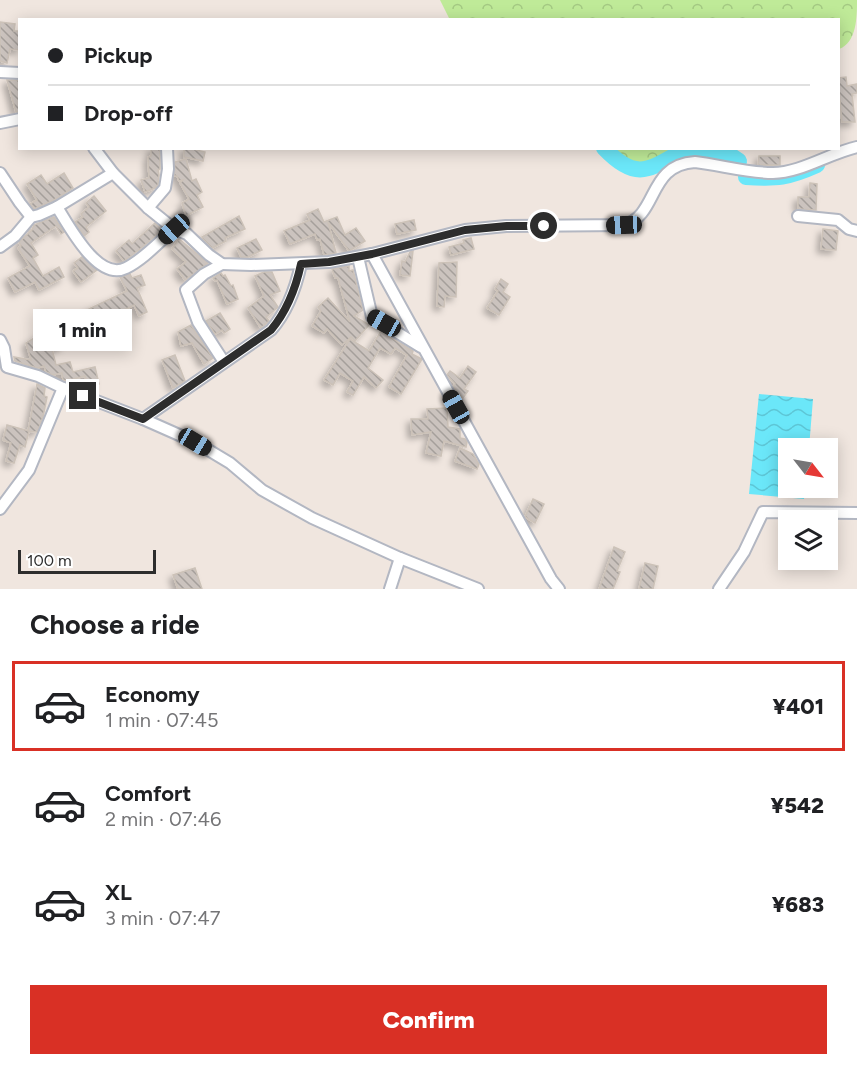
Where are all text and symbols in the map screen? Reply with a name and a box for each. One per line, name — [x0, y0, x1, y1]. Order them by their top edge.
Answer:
text: Pickup — [84, 42, 153, 69]
text: Drop-off — [84, 100, 173, 127]
car — [155, 210, 193, 248]
route start — [530, 212, 557, 239]
car — [606, 215, 642, 235]
car — [364, 306, 404, 340]
callout: 1 min — [34, 309, 132, 351]
text: 1 min — [59, 318, 106, 342]
route end — [69, 382, 96, 409]
car — [439, 387, 473, 427]
car — [175, 425, 215, 459]
north arrow — [778, 438, 838, 498]
map controls — [778, 438, 838, 570]
button: layers — [778, 510, 838, 570]
scale bar — [18, 547, 156, 574]
text: 100 m — [27, 551, 72, 570]
text: Choose a ride — [30, 608, 199, 641]
icon: car — [33, 679, 87, 733]
text: Economy — [105, 681, 200, 708]
text: ¥401 — [773, 693, 824, 720]
text: 1 min · 07:45 — [105, 708, 219, 732]
icon: car — [33, 778, 87, 832]
text: Comfort — [105, 780, 191, 807]
text: ¥542 — [770, 792, 824, 819]
text: 2 min · 07:46 — [105, 807, 221, 831]
icon: car — [33, 877, 87, 931]
text: XL — [105, 879, 132, 906]
text: ¥683 — [772, 891, 824, 918]
text: 3 min · 07:47 — [105, 906, 220, 930]
button: Confirm — [30, 985, 827, 1054]

